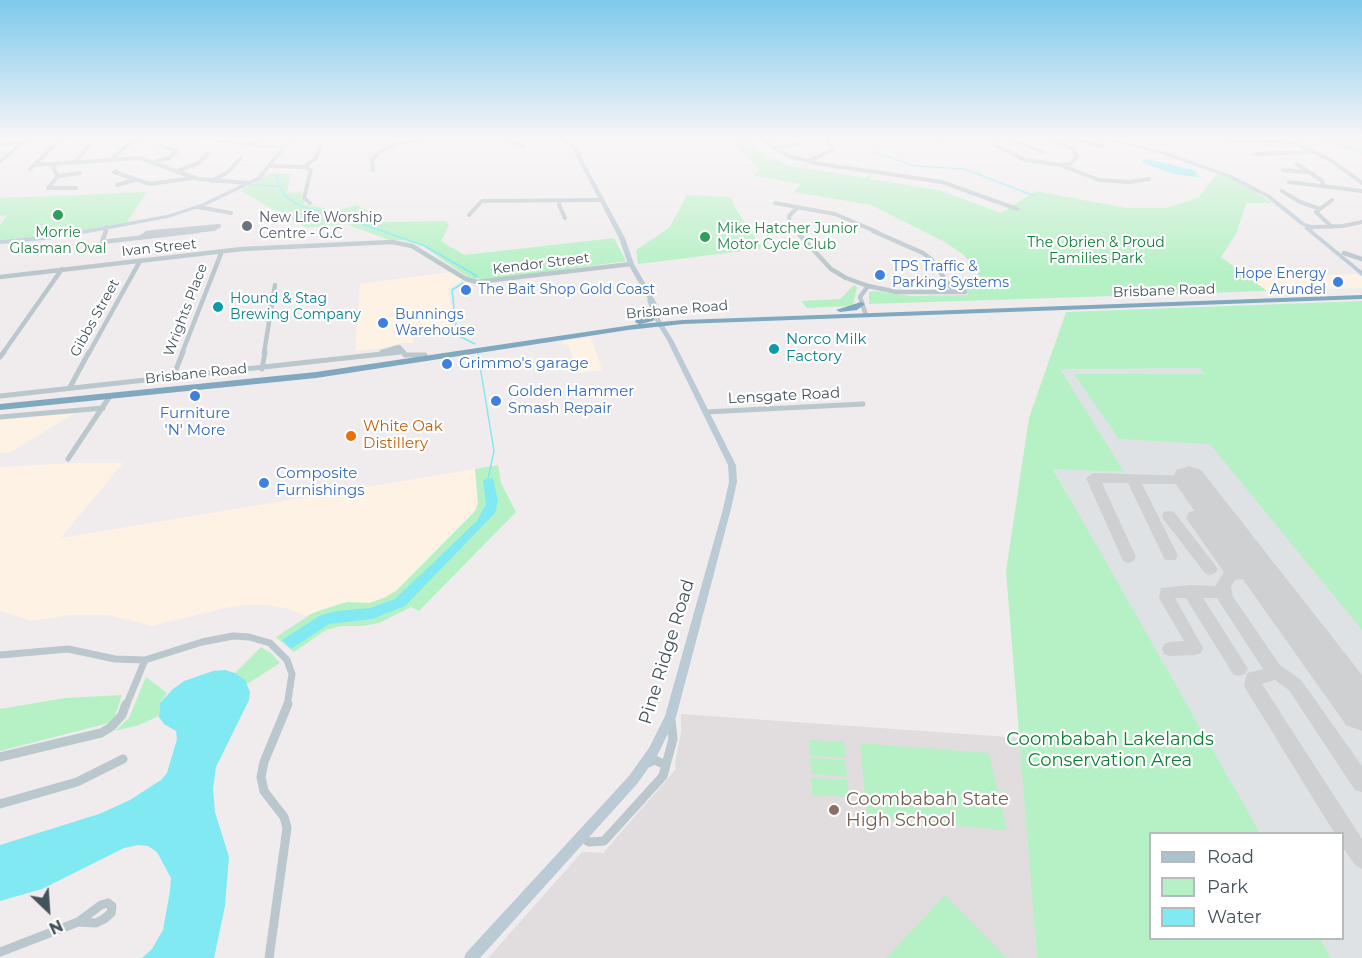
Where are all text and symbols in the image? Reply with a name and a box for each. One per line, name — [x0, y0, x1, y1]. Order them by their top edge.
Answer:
marker: Morrie Glasman Oval — [51, 208, 65, 222]
place label: New Life Worship Centre - G.C — [259, 210, 382, 243]
marker: New Life Worship Centre - G.C — [240, 219, 254, 233]
place label: Mike Hatcher Junior Motor Cycle Club — [717, 221, 858, 254]
place label: Morrie Glasman Oval — [9, 225, 107, 258]
marker: Mike Hatcher Junior Motor Cycle Club — [698, 230, 712, 244]
park label: The Obrien & Proud Families Park — [1027, 235, 1165, 268]
street label: Ivan Street — [121, 236, 197, 260]
street label: Kendor Street — [492, 250, 590, 278]
place label: TPS Traffic & Parking Systems — [892, 259, 1009, 292]
street label: Wrights Place — [161, 261, 211, 359]
place label: Hope Energy Arundel — [1234, 266, 1326, 298]
marker: TPS Traffic & Parking Systems — [873, 268, 887, 282]
marker: Hope Energy Arundel — [1331, 275, 1345, 289]
street label: Gibbs Street — [67, 276, 123, 360]
street label: Brisbane Road — [1112, 281, 1216, 301]
place label: The Bait Shop Gold Coast — [478, 282, 655, 298]
marker: The Bait Shop Gold Coast — [459, 283, 473, 297]
place label: Hound & Stag Brewing Company — [230, 291, 361, 324]
street label: Brisbane Road — [625, 297, 729, 323]
marker: Hound & Stag Brewing Company — [211, 300, 225, 314]
place label: Bunnings Warehouse — [395, 307, 475, 340]
marker: Bunnings Warehouse — [376, 316, 390, 330]
place label: Norco Milk Factory — [786, 331, 866, 366]
marker: Norco Milk Factory — [767, 342, 781, 356]
place label: Grimmo's garage — [459, 355, 589, 373]
marker: Grimmo's garage — [440, 357, 454, 371]
street label: Brisbane Road — [144, 360, 248, 388]
place label: Golden Hammer Smash Repair — [508, 383, 634, 418]
street label: Lensgate Road — [727, 384, 841, 408]
marker: Furniture 'N' More — [188, 389, 202, 403]
marker: Golden Hammer Smash Repair — [489, 394, 503, 408]
place label: Furniture 'N' More — [160, 405, 230, 440]
place label: White Oak Distillery — [363, 418, 443, 453]
marker: White Oak Distillery — [344, 429, 358, 443]
place label: Composite Furnishings — [276, 465, 365, 500]
marker: Composite Furnishings — [257, 476, 271, 490]
street label: Pine Ridge Road — [635, 577, 699, 727]
park label: Coombabah Lakelands Conservation Area — [1006, 729, 1214, 771]
place label: Coombabah State High School — [846, 789, 1009, 832]
marker: Coombabah State High School — [827, 803, 841, 817]
legend — [1149, 832, 1344, 940]
text: Road — [1207, 846, 1254, 868]
text: Park — [1207, 876, 1248, 898]
north arrow — [18, 880, 78, 940]
text: Water — [1207, 906, 1262, 928]
text: N — [46, 915, 66, 938]

